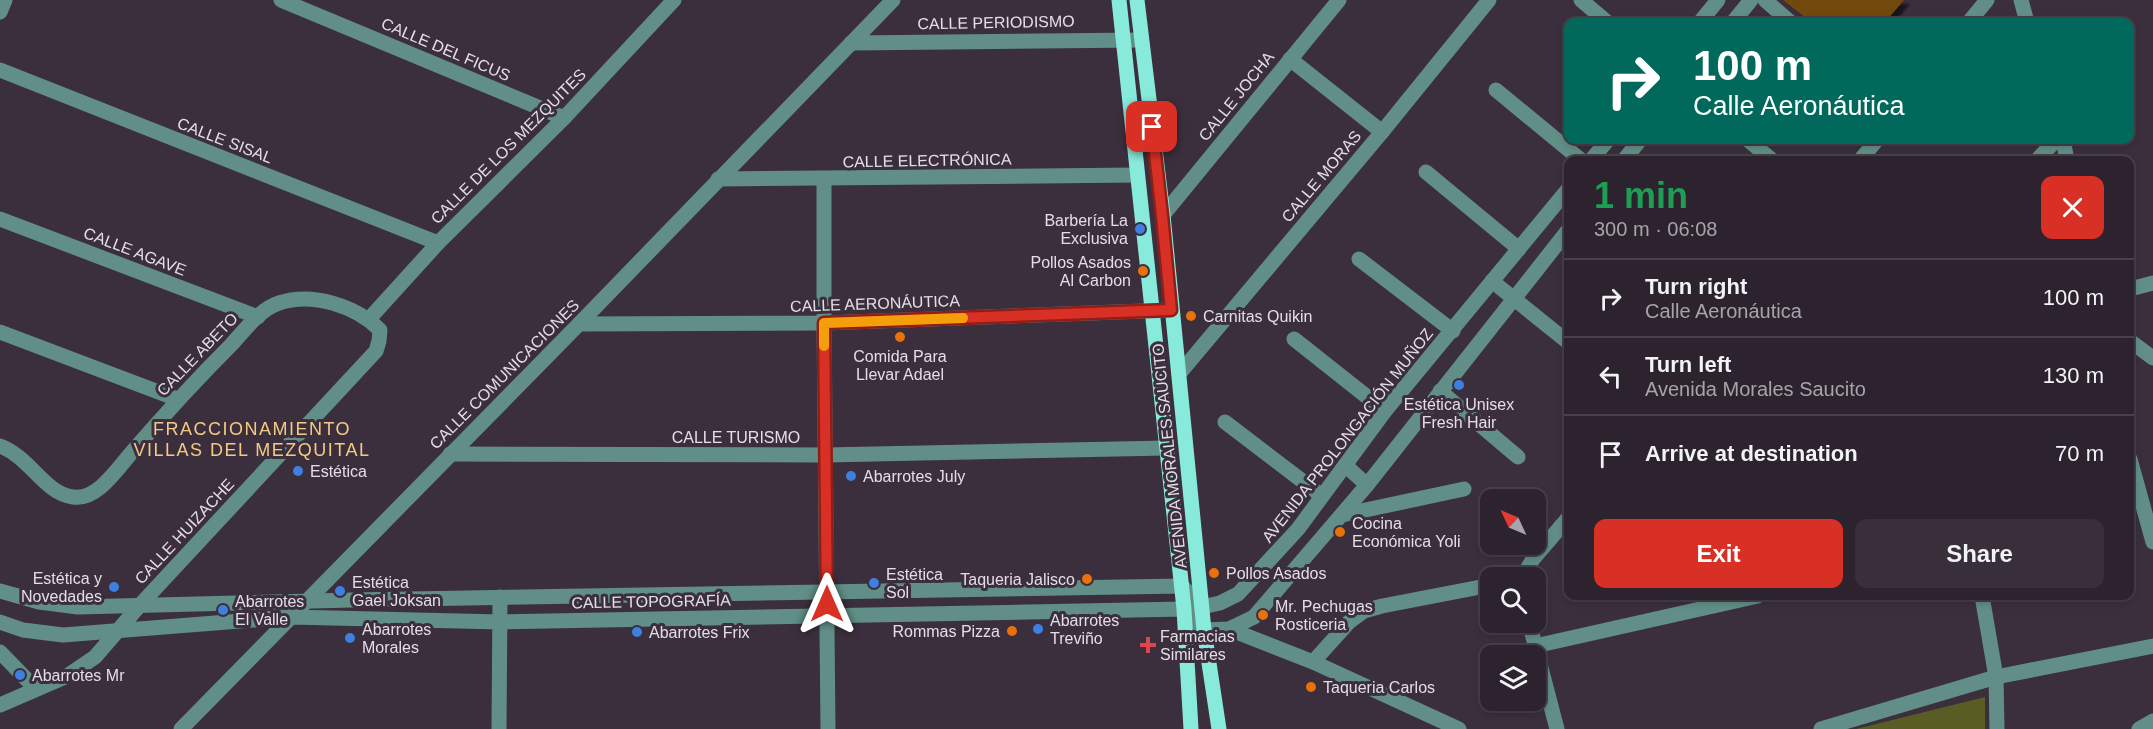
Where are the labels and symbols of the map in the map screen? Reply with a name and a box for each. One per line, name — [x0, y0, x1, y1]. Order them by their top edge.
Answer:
street label: CALLE PERIODISMO — [917, 13, 1075, 32]
street label: CALLE DEL FICUS — [379, 15, 513, 84]
street label: CALLE JOCHA — [1195, 48, 1278, 144]
street label: CALLE DE LOS MEZQUITES — [428, 66, 589, 227]
pin — [1126, 101, 1177, 152]
street label: CALLE SISAL — [175, 115, 275, 166]
street label: CALLE MORAS — [1278, 127, 1364, 225]
street label: CALLE ELECTRÓNICA — [842, 150, 1012, 170]
place label: Barbería La Exclusiva — [1044, 212, 1128, 247]
marker: Barbería La Exclusiva — [1133, 222, 1147, 236]
street label: CALLE AGAVE — [81, 224, 188, 279]
place label: Pollos Asados Al Carbon — [1030, 254, 1131, 289]
marker: Pollos Asados Al Carbon — [1136, 264, 1150, 278]
street label: CALLE AERONÁUTICA — [790, 291, 961, 315]
street label: CALLE COMUNICACIONES — [426, 296, 582, 452]
place label: Carnitas Quikin — [1203, 308, 1312, 325]
marker: Carnitas Quikin — [1184, 309, 1198, 323]
street label: CALLE ABETO — [154, 310, 241, 399]
street label: AVENIDA PROLONGACIÓN MUÑOZ — [1257, 324, 1436, 546]
marker: Comida Para Llevar Adael — [893, 330, 907, 344]
street label: AVENIDA MORALES SAUCITO — [1149, 343, 1190, 569]
place label: Comida Para Llevar Adael — [853, 348, 947, 383]
marker: Estética Unisex Fresh Hair — [1452, 378, 1466, 392]
place label: Estética Unisex Fresh Hair — [1404, 396, 1514, 431]
district label: FRACCIONAMIENTO VILLAS DEL MEZQUITAL — [133, 419, 371, 460]
street label: CALLE TURISMO — [672, 429, 800, 446]
place label: Estética — [310, 463, 367, 480]
marker: Estética — [291, 464, 305, 478]
place label: Abarrotes July — [863, 468, 965, 485]
marker: Abarrotes July — [844, 469, 858, 483]
street label: CALLE HUIZACHE — [131, 475, 237, 587]
north arrow — [1480, 489, 1546, 555]
place label: Cocina Económica Yoli — [1352, 515, 1461, 550]
marker: Cocina Económica Yoli — [1333, 525, 1347, 539]
place label: Pollos Asados — [1226, 565, 1327, 582]
place label: Estética Sol — [886, 566, 943, 601]
marker: Pollos Asados — [1207, 566, 1221, 580]
place label: Estética y Novedades — [21, 570, 102, 605]
place label: Taqueria Jalisco — [960, 571, 1075, 588]
position arrow — [795, 572, 859, 636]
marker: Taqueria Jalisco — [1080, 572, 1094, 586]
place label: Estética Gael Joksan — [352, 574, 441, 609]
marker: Estética Sol — [867, 576, 881, 590]
marker: Estética y Novedades — [107, 580, 121, 594]
marker: Estética Gael Joksan — [333, 584, 347, 598]
street label: CALLE TOPOGRAFÍA — [571, 591, 731, 611]
place label: Abarrotes El Valle — [235, 593, 304, 628]
place label: Mr. Pechugas Rosticeria — [1275, 598, 1373, 633]
marker: Abarrotes El Valle — [216, 603, 230, 617]
marker: Mr. Pechugas Rosticeria — [1256, 608, 1270, 622]
place label: Abarrotes Treviño — [1050, 612, 1119, 647]
place label: Abarrotes Morales — [362, 621, 431, 656]
marker: Abarrotes Treviño — [1031, 622, 1045, 636]
place label: Rommas Pizza — [892, 623, 1000, 640]
place label: Abarrotes Frix — [649, 624, 749, 641]
marker: Rommas Pizza — [1005, 624, 1019, 638]
marker: Abarrotes Frix — [630, 625, 644, 639]
place label: Farmacias Similares — [1160, 628, 1235, 663]
marker: Abarrotes Morales — [343, 631, 357, 645]
marker: Farmacias Similares — [1141, 638, 1155, 652]
place label: Abarrotes Mr — [32, 667, 125, 684]
marker: Abarrotes Mr — [13, 668, 27, 682]
place label: Taqueria Carlos — [1323, 679, 1435, 696]
marker: Taqueria Carlos — [1304, 680, 1318, 694]

